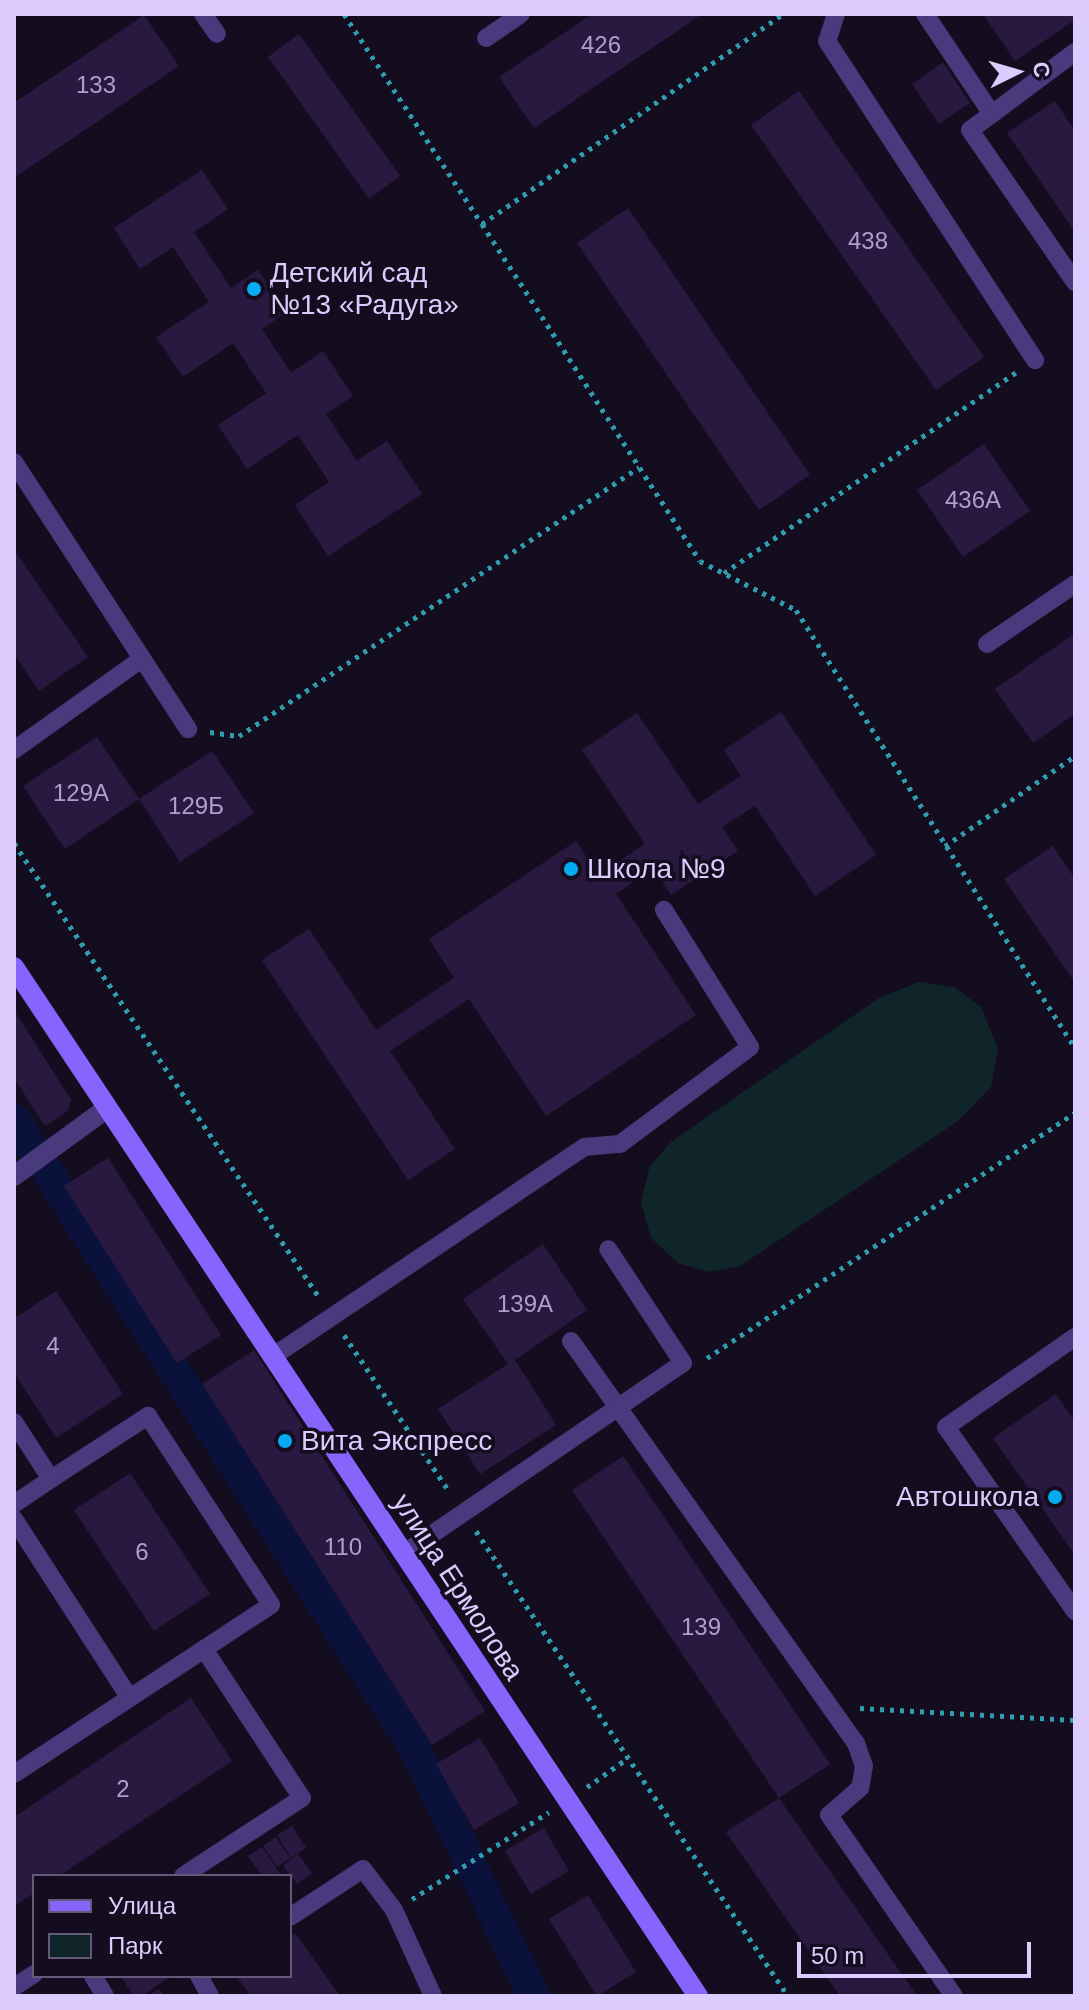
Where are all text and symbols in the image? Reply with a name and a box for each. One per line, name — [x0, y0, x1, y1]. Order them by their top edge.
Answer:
house number: 426 — [581, 31, 621, 59]
north arrow — [977, 32, 1057, 112]
text: С — [1028, 61, 1055, 79]
house number: 133 — [76, 71, 116, 99]
house number: 438 — [848, 227, 888, 255]
place label: Детский сад №13 «Радуга» — [270, 256, 459, 322]
marker: Детский сад №13 «Радуга» — [245, 280, 263, 298]
house number: 436А — [945, 486, 1001, 514]
house number: 129А — [53, 779, 109, 807]
house number: 129Б — [168, 792, 224, 820]
place label: Школа №9 — [587, 852, 725, 886]
marker: Школа №9 — [562, 860, 580, 878]
house number: 139А — [497, 1290, 553, 1318]
house number: 4 — [46, 1332, 60, 1360]
place label: Вита Экспресс — [301, 1424, 492, 1458]
marker: Вита Экспресс — [276, 1432, 294, 1450]
place label: Автошкола — [896, 1480, 1039, 1514]
street label: улица Ермолова — [385, 1487, 531, 1687]
marker: Автошкола — [1046, 1488, 1064, 1506]
house number: 110 — [324, 1533, 362, 1561]
house number: 6 — [135, 1538, 149, 1566]
house number: 139 — [681, 1613, 721, 1641]
house number: 2 — [116, 1775, 130, 1803]
legend — [32, 1874, 292, 1978]
text: Улица — [108, 1892, 176, 1919]
scale bar — [801, 1926, 1035, 1976]
text: Парк — [108, 1932, 162, 1959]
text: 50 m — [811, 1942, 864, 1969]

